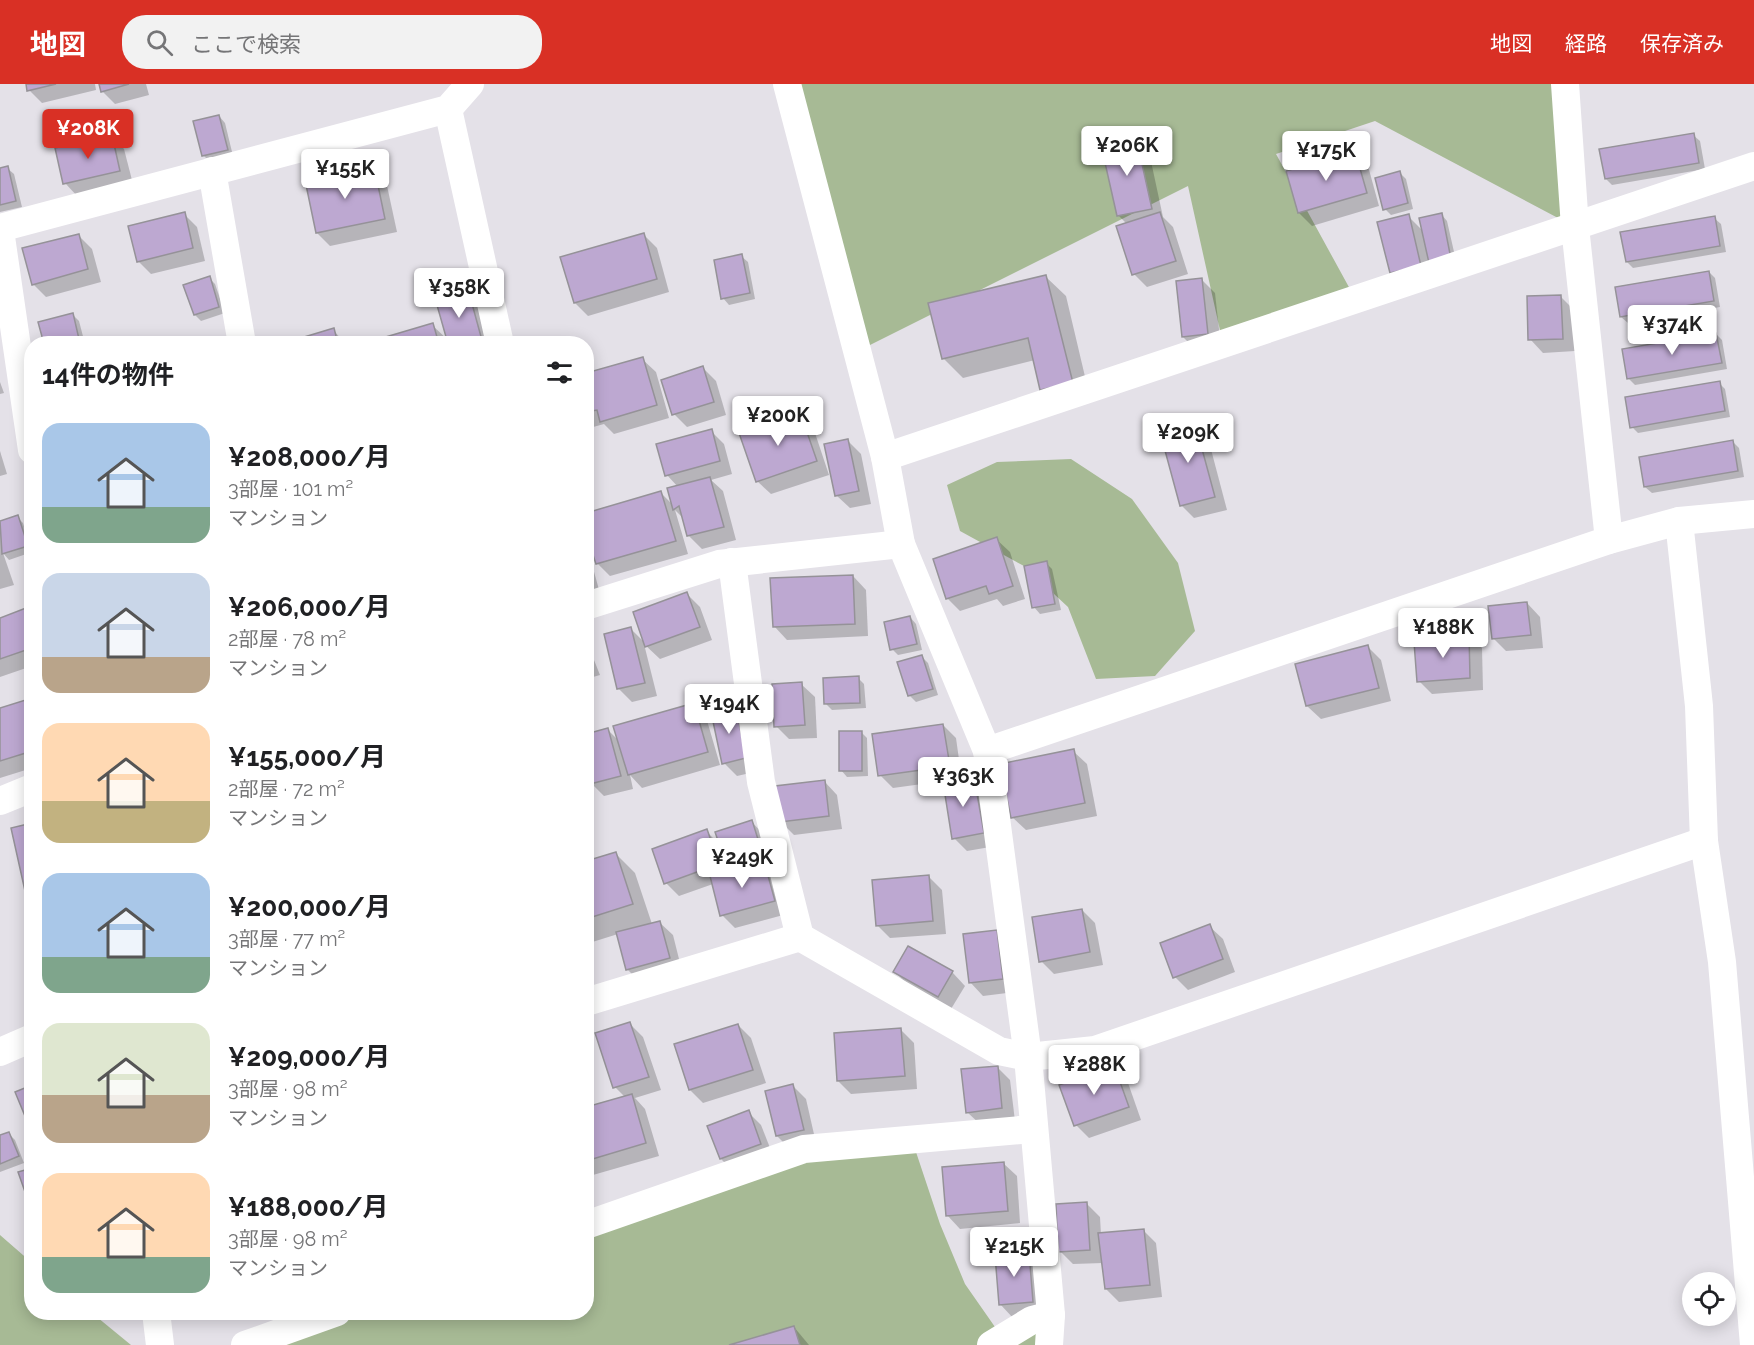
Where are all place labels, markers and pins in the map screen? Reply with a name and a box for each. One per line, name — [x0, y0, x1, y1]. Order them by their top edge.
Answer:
pin: ¥208K — [46, 109, 130, 160]
pin: ¥206K — [1085, 126, 1169, 177]
pin: ¥175K — [1284, 131, 1368, 182]
pin: ¥155K — [303, 149, 387, 200]
pin: ¥358K — [417, 268, 501, 319]
pin: ¥374K — [1630, 305, 1714, 356]
pin: ¥200K — [736, 396, 820, 447]
pin: ¥209K — [1146, 413, 1230, 464]
pin: ¥188K — [1401, 608, 1485, 659]
pin: ¥194K — [687, 684, 771, 735]
pin: ¥363K — [921, 757, 1005, 808]
pin: ¥249K — [700, 838, 784, 889]
pin: ¥288K — [1052, 1045, 1136, 1096]
pin: ¥215K — [972, 1227, 1056, 1278]

